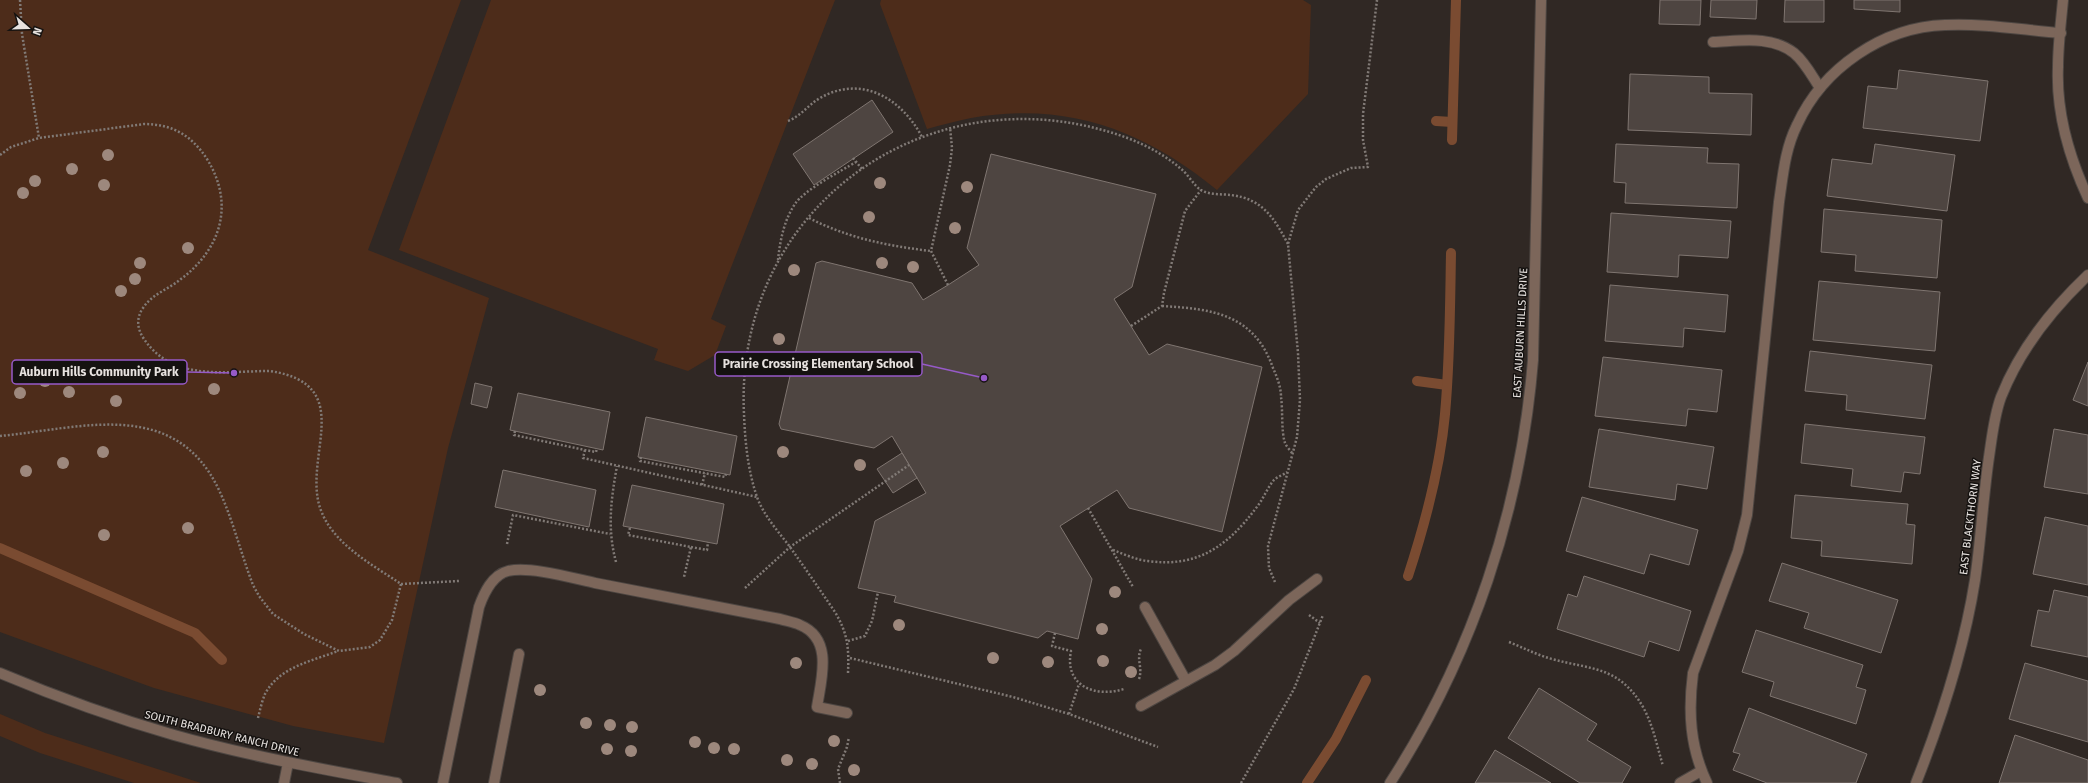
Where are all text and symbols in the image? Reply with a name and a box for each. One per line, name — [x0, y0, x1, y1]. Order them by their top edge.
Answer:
north arrow — [8, 8, 48, 48]
text: N — [30, 26, 44, 37]
street label: EAST AUBURN HILLS DRIVE — [1511, 267, 1530, 399]
callout: Prairie Crossing Elementary School — [715, 352, 922, 376]
text: Prairie Crossing Elementary School — [723, 357, 914, 371]
callout: Auburn Hills Community Park — [12, 360, 187, 384]
text: Auburn Hills Community Park — [18, 365, 179, 379]
street label: EAST BLACKTHORN WAY — [1957, 459, 1984, 576]
street label: SOUTH BRADBURY RANCH DRIVE — [143, 708, 301, 759]

